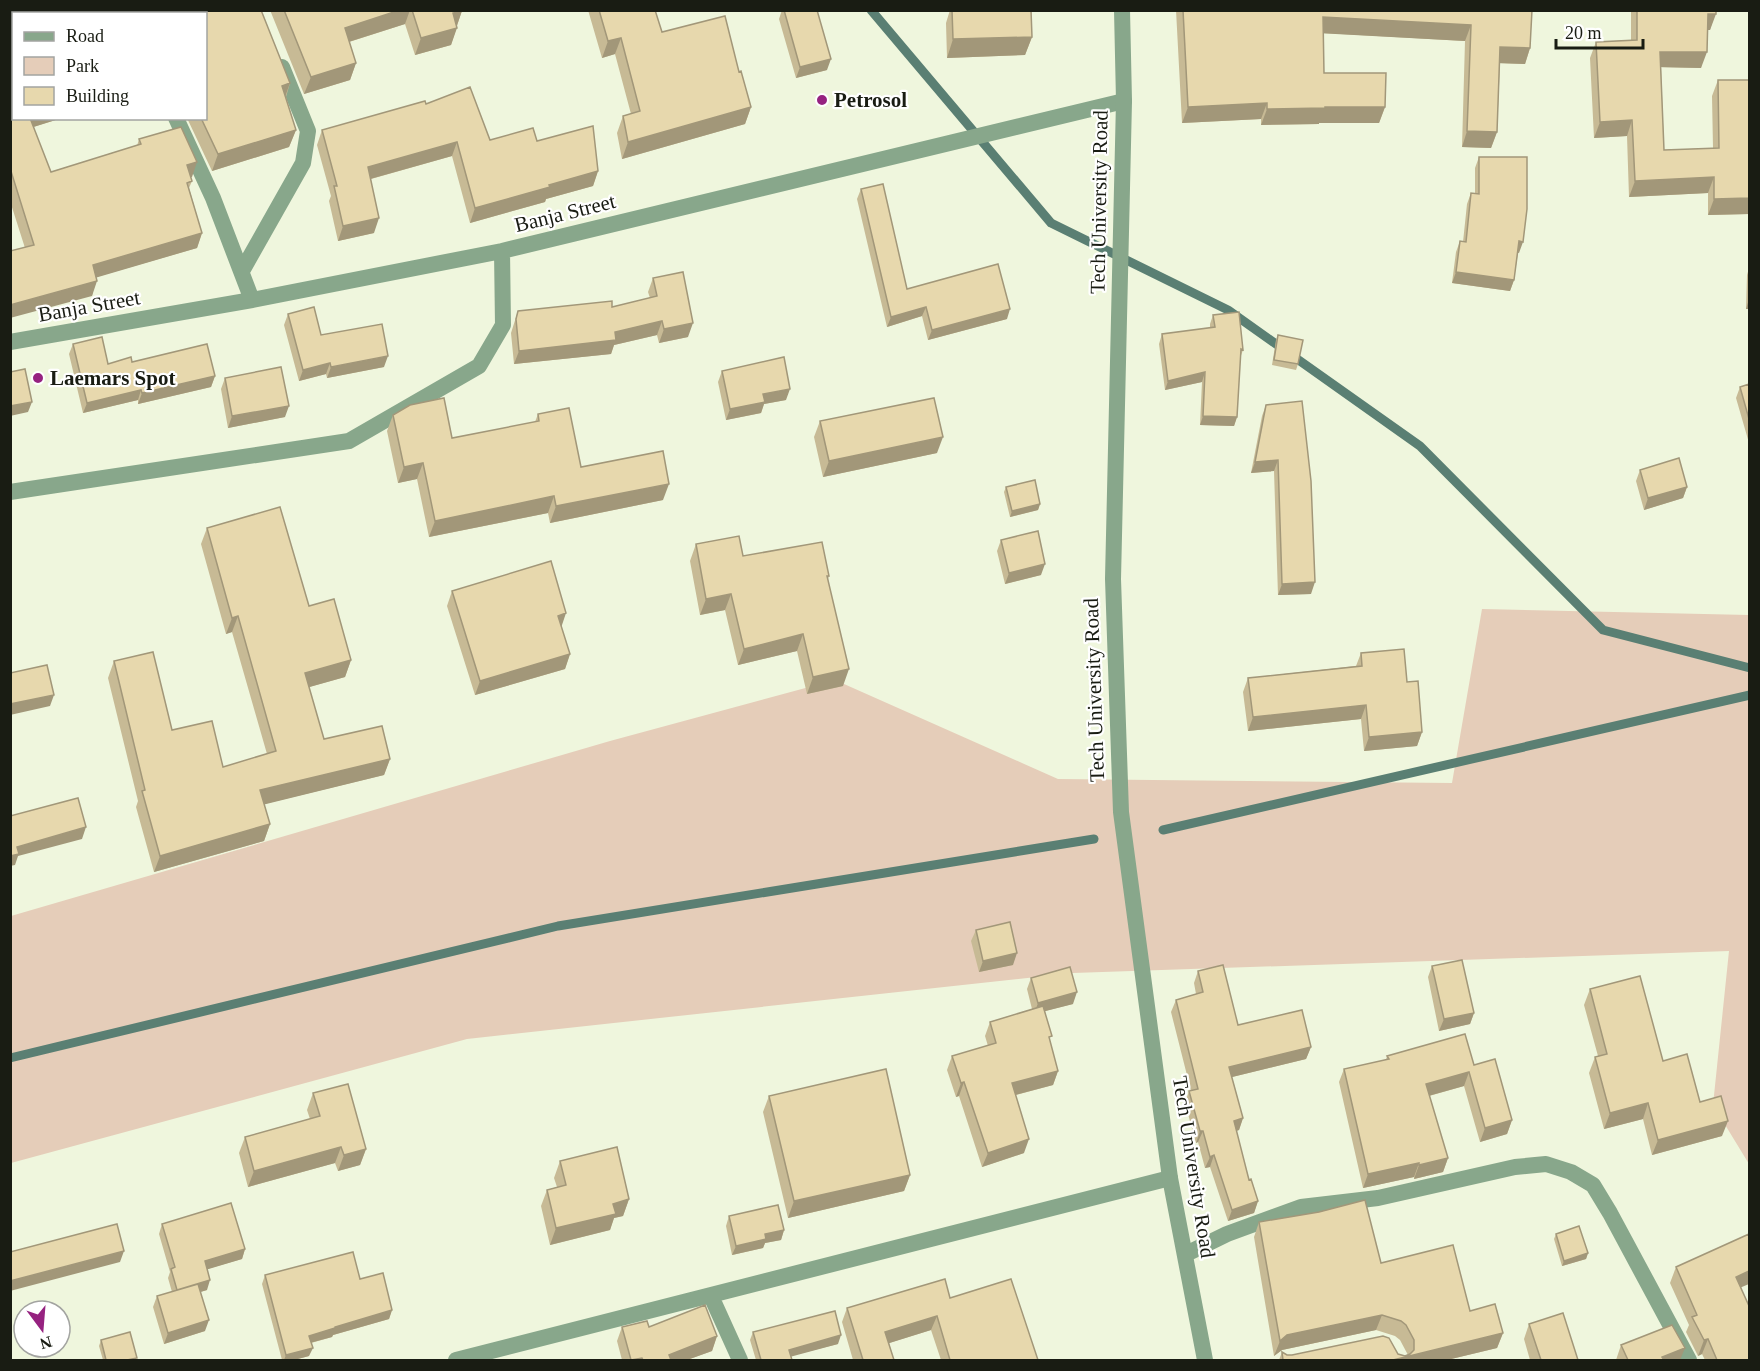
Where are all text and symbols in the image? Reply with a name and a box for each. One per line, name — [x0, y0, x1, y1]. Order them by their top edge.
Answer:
legend — [12, 12, 207, 120]
scale bar — [1556, 12, 1643, 50]
text: 20 m — [1565, 23, 1602, 43]
text: Road — [66, 26, 104, 46]
text: Park — [66, 56, 99, 76]
text: Building — [66, 86, 129, 106]
place label: Petrosol — [834, 88, 907, 112]
marker: Petrosol — [815, 93, 829, 107]
street label: Tech University Road — [1085, 109, 1113, 294]
street label: Banja Street — [512, 189, 618, 237]
street label: Banja Street — [36, 285, 142, 327]
place label: Laemars Spot — [50, 366, 175, 390]
marker: Laemars Spot — [31, 371, 45, 385]
street label: Tech University Road — [1079, 597, 1109, 782]
street label: Tech University Road — [1168, 1074, 1220, 1260]
north arrow — [12, 1299, 72, 1359]
text: N — [38, 1333, 54, 1353]

